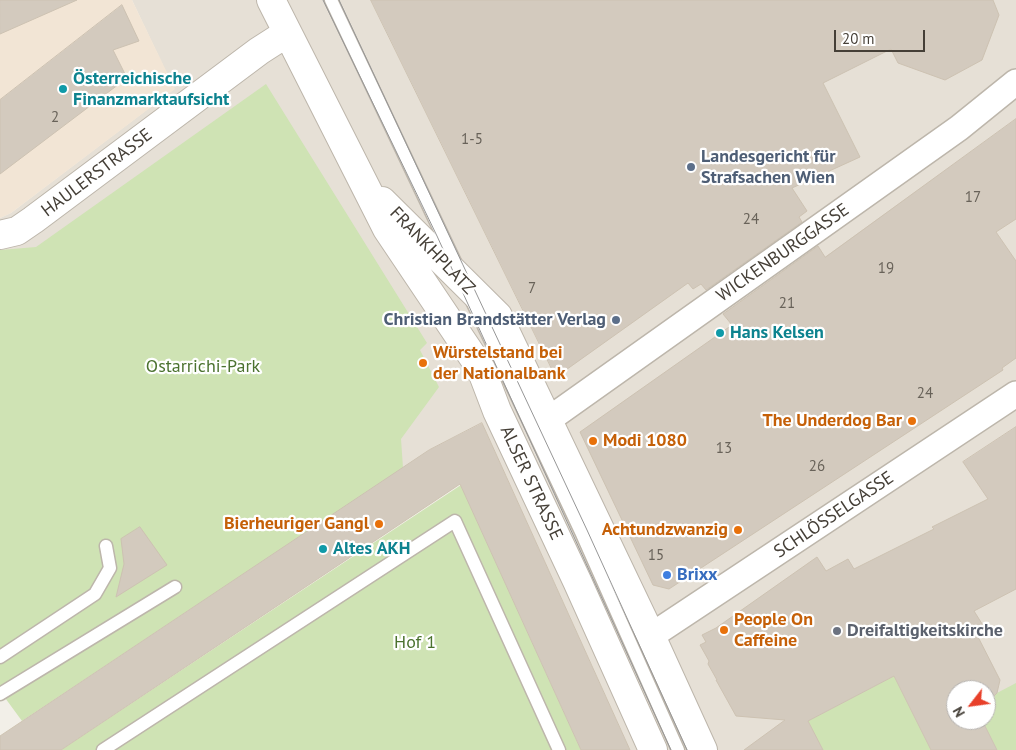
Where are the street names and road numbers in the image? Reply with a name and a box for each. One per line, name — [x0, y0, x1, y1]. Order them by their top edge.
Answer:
street label: HAULERSTRASSE — [37, 124, 157, 222]
street label: WICKENBURGGASSE — [713, 199, 853, 307]
street label: FRANKHPLATZ — [385, 203, 479, 299]
street label: ALSER STRASSE — [495, 422, 567, 544]
street label: SCHLÖSSELGASSE — [770, 467, 898, 563]

